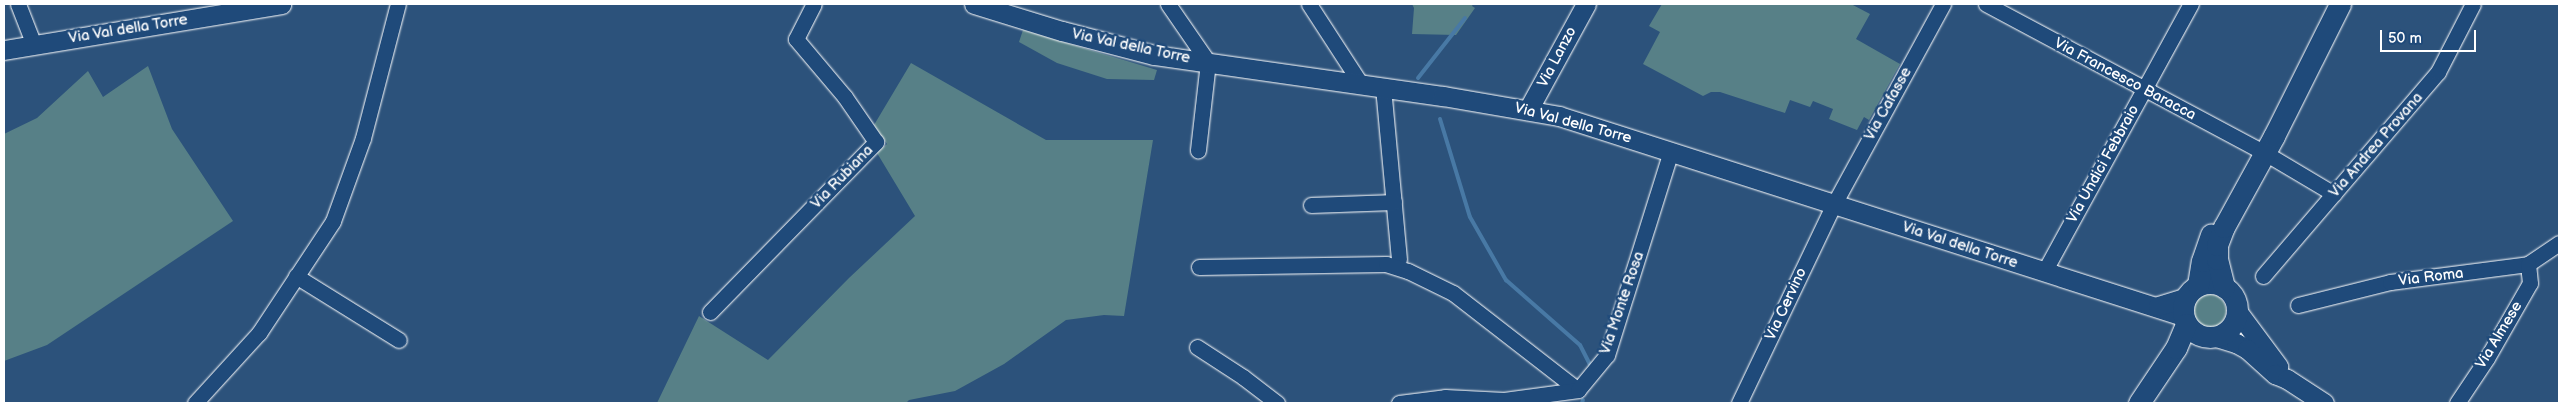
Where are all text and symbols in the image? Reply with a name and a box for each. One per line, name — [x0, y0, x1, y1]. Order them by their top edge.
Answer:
street label: Via Val della Torre — [67, 11, 189, 47]
scale bar — [2383, 20, 2479, 52]
street label: Via Lanzo — [1534, 24, 1580, 90]
street label: Via Val della Torre — [1070, 25, 1192, 67]
text: 50 m — [2388, 29, 2422, 48]
street label: Via Francesco Baracca — [2051, 34, 2199, 124]
street label: Via Cafasse — [1861, 64, 1915, 144]
street label: Via Andrea Provana — [2325, 89, 2427, 201]
street label: Via Val della Torre — [1512, 99, 1634, 147]
street label: Via Undici Febbraio — [2063, 102, 2143, 226]
street label: Via Rubiana — [807, 141, 877, 213]
street label: Via Val della Torre — [1900, 218, 2020, 272]
street label: Via Monte Rosa — [1596, 249, 1648, 357]
street label: Via Roma — [2397, 264, 2465, 290]
street label: Via Cervino — [1761, 265, 1811, 343]
street label: Via Almese — [2472, 298, 2526, 372]

